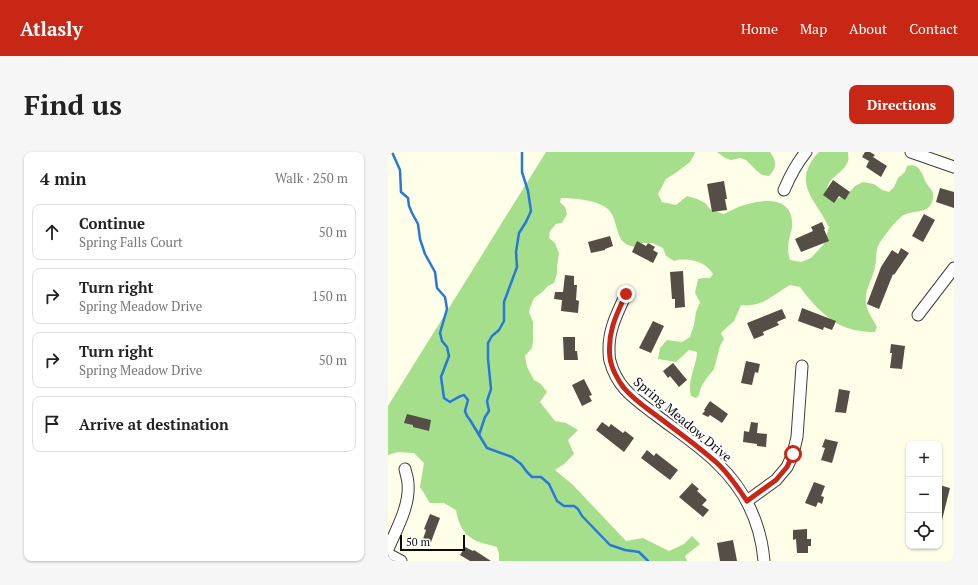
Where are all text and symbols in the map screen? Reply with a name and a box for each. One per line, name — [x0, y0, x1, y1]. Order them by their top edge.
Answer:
text: Atlasly — [20, 16, 82, 41]
text: Home — [741, 19, 778, 38]
text: Map — [800, 19, 827, 38]
text: About — [849, 19, 887, 38]
text: Contact — [909, 19, 958, 38]
button: Directions — [849, 85, 954, 124]
text: Find us — [24, 86, 122, 123]
text: 4 min — [40, 167, 87, 190]
text: Walk · 250 m — [275, 169, 348, 187]
text: Continue — [79, 213, 145, 233]
icon: ahead — [41, 221, 63, 243]
text: 50 m — [319, 223, 347, 241]
text: Spring Falls Court — [79, 233, 183, 251]
text: Turn right — [79, 277, 154, 297]
icon: right — [41, 285, 63, 307]
route end — [617, 285, 635, 303]
text: 150 m — [312, 287, 347, 305]
text: Spring Meadow Drive — [79, 297, 202, 315]
text: Turn right — [79, 341, 154, 361]
icon: right — [41, 349, 63, 371]
text: 50 m — [319, 351, 347, 369]
text: Spring Meadow Drive — [79, 361, 202, 379]
street label: Spring Meadow Drive — [630, 373, 736, 465]
icon: arrive — [41, 413, 63, 435]
text: Arrive at destination — [79, 414, 229, 434]
map controls — [906, 441, 942, 549]
button: + — [906, 441, 942, 477]
route start — [784, 445, 802, 463]
button: − — [906, 477, 942, 513]
button: locate — [906, 513, 942, 549]
scale bar — [400, 533, 465, 552]
text: 50 m — [406, 535, 430, 549]

